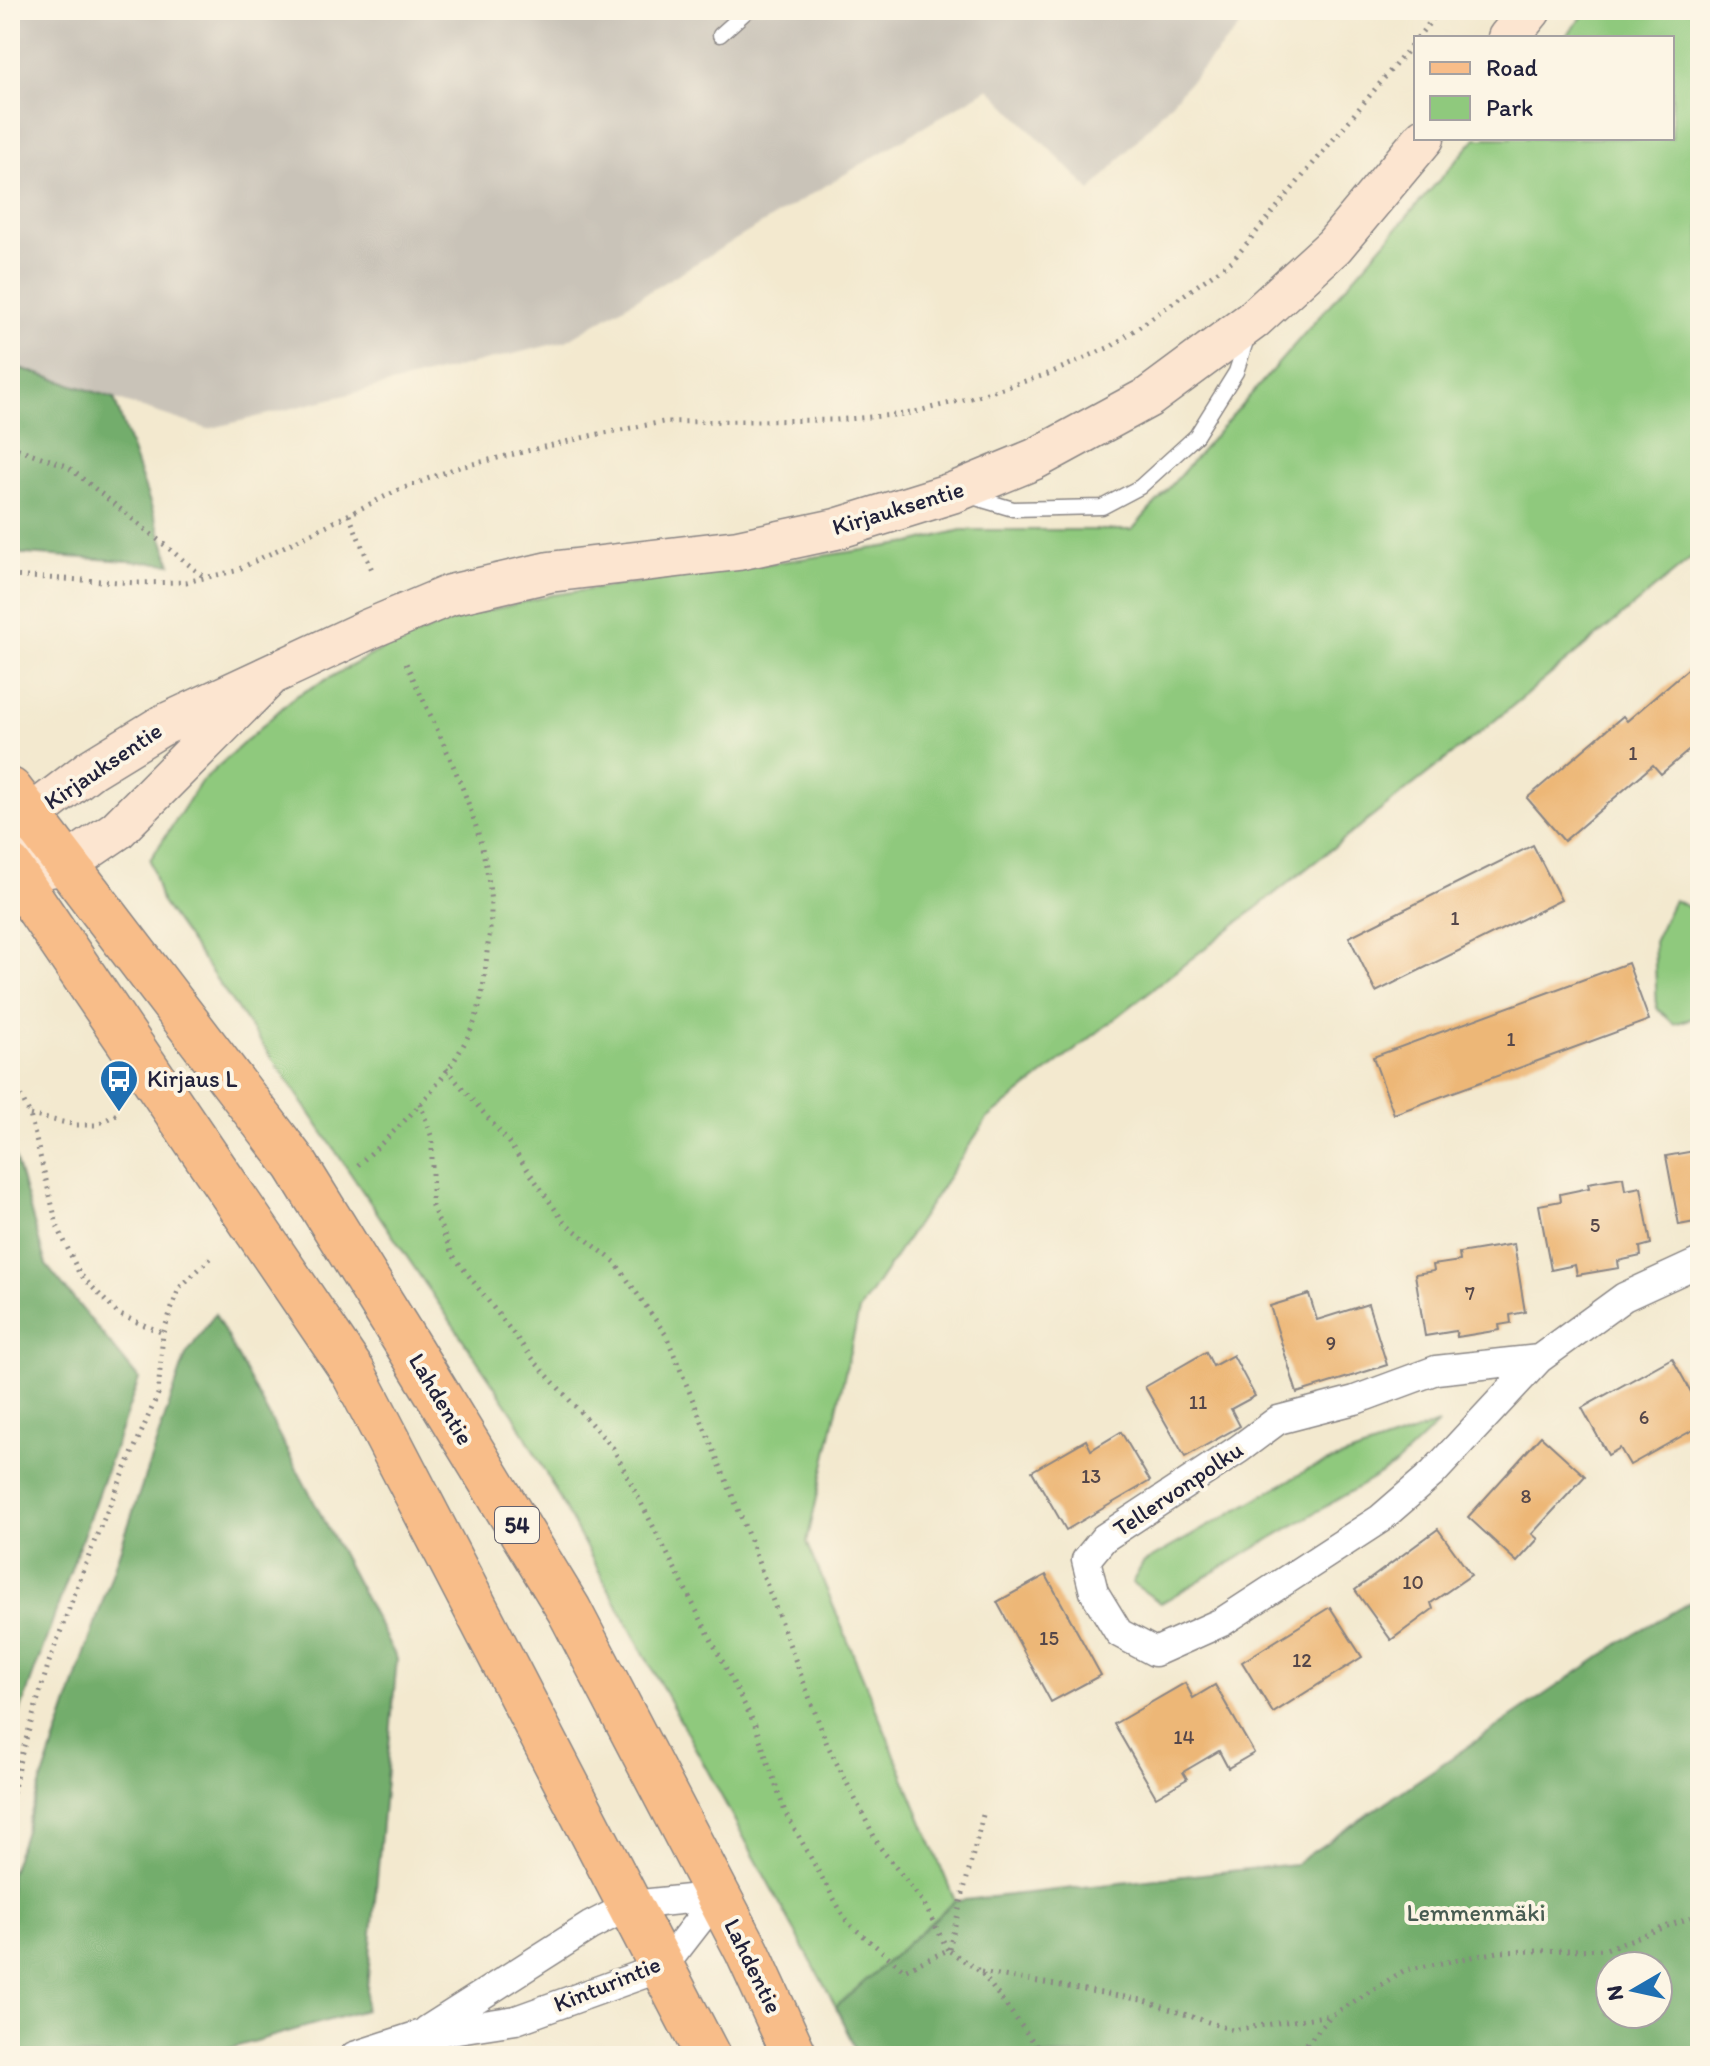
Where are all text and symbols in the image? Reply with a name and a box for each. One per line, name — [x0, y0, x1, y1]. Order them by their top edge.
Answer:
legend — [1414, 36, 1674, 140]
text: Road — [1486, 53, 1538, 82]
text: Park — [1486, 93, 1533, 122]
street label: Kirjauksentie — [829, 474, 967, 541]
street label: Kirjauksentie — [38, 715, 167, 816]
house number: 1 — [1628, 741, 1638, 765]
house number: 1 — [1450, 906, 1460, 930]
house number: 1 — [1506, 1027, 1516, 1051]
bus stop icon: Kirjaus L — [98, 1058, 140, 1113]
place label: Kirjaus L — [147, 1064, 237, 1093]
house number: 5 — [1590, 1213, 1600, 1237]
house number: 7 — [1465, 1281, 1475, 1305]
house number: 9 — [1326, 1331, 1336, 1355]
street label: Lahdentie — [403, 1348, 480, 1450]
house number: 11 — [1189, 1390, 1207, 1414]
house number: 6 — [1639, 1405, 1649, 1429]
street label: Tellervonpolku — [1107, 1435, 1248, 1543]
house number: 13 — [1081, 1464, 1101, 1488]
house number: 8 — [1521, 1484, 1532, 1508]
road number: 54 — [495, 1507, 539, 1543]
house number: 10 — [1402, 1570, 1424, 1594]
house number: 15 — [1039, 1626, 1059, 1650]
house number: 12 — [1292, 1648, 1312, 1672]
house number: 14 — [1173, 1725, 1195, 1749]
park label: Lemmenmäki — [1406, 1898, 1546, 1927]
street label: Lahdentie — [718, 1914, 789, 2018]
street label: Kinturintie — [549, 1949, 665, 2018]
north arrow — [1594, 1950, 1674, 2030]
text: N — [1600, 1984, 1629, 2003]

